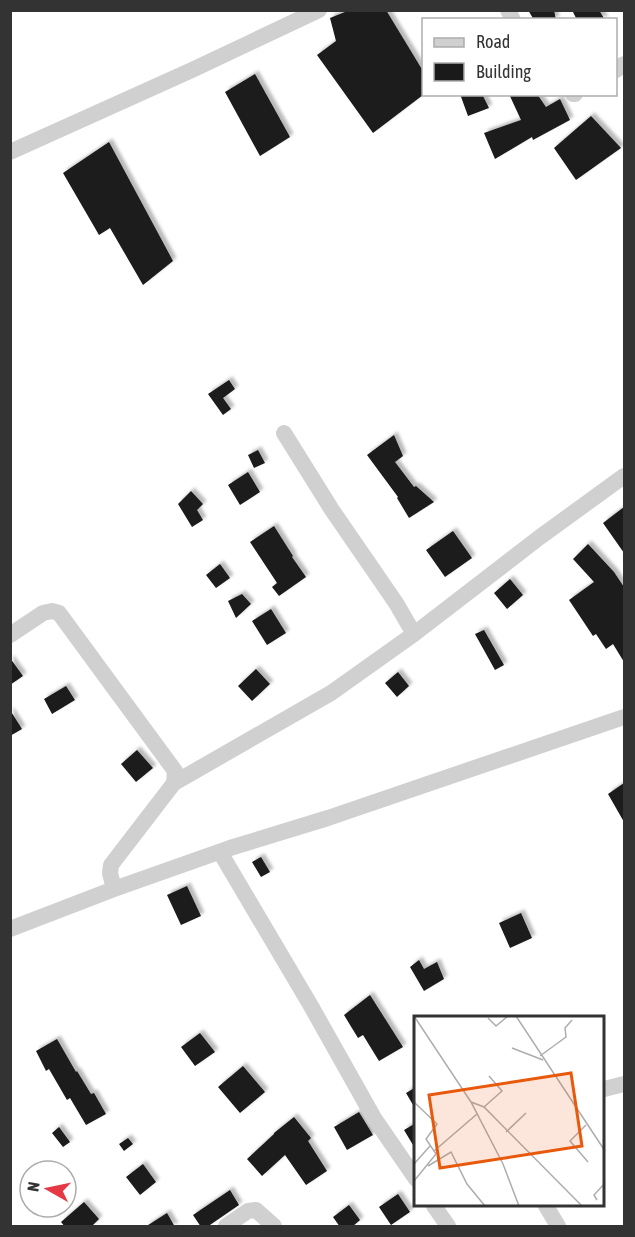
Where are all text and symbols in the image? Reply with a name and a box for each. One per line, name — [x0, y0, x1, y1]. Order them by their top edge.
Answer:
legend — [422, 18, 617, 96]
text: Road — [476, 31, 510, 52]
text: Building — [476, 61, 531, 82]
inset map — [414, 1016, 605, 1207]
north arrow — [18, 1159, 78, 1219]
text: N — [24, 1181, 43, 1193]

